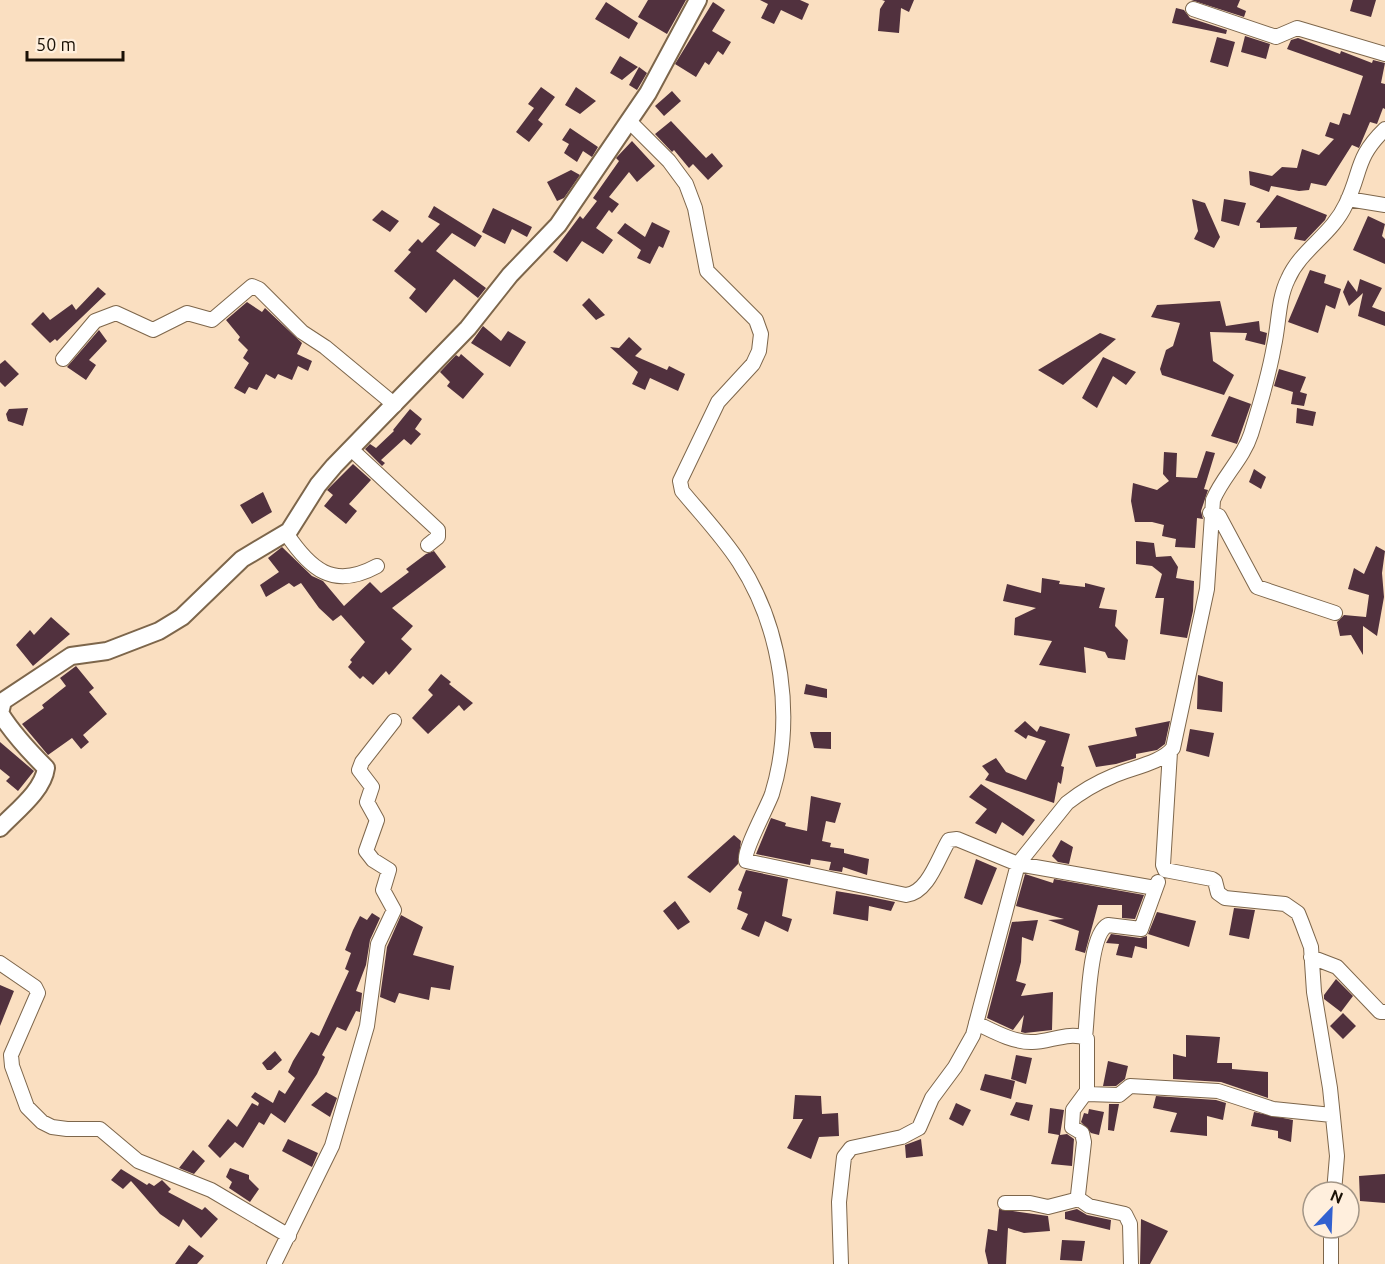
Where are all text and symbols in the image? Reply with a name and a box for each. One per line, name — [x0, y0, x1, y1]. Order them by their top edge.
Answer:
scale bar — [27, 24, 123, 62]
text: 50 m — [36, 34, 76, 54]
north arrow — [1301, 1180, 1361, 1240]
text: N — [1328, 1186, 1346, 1207]

